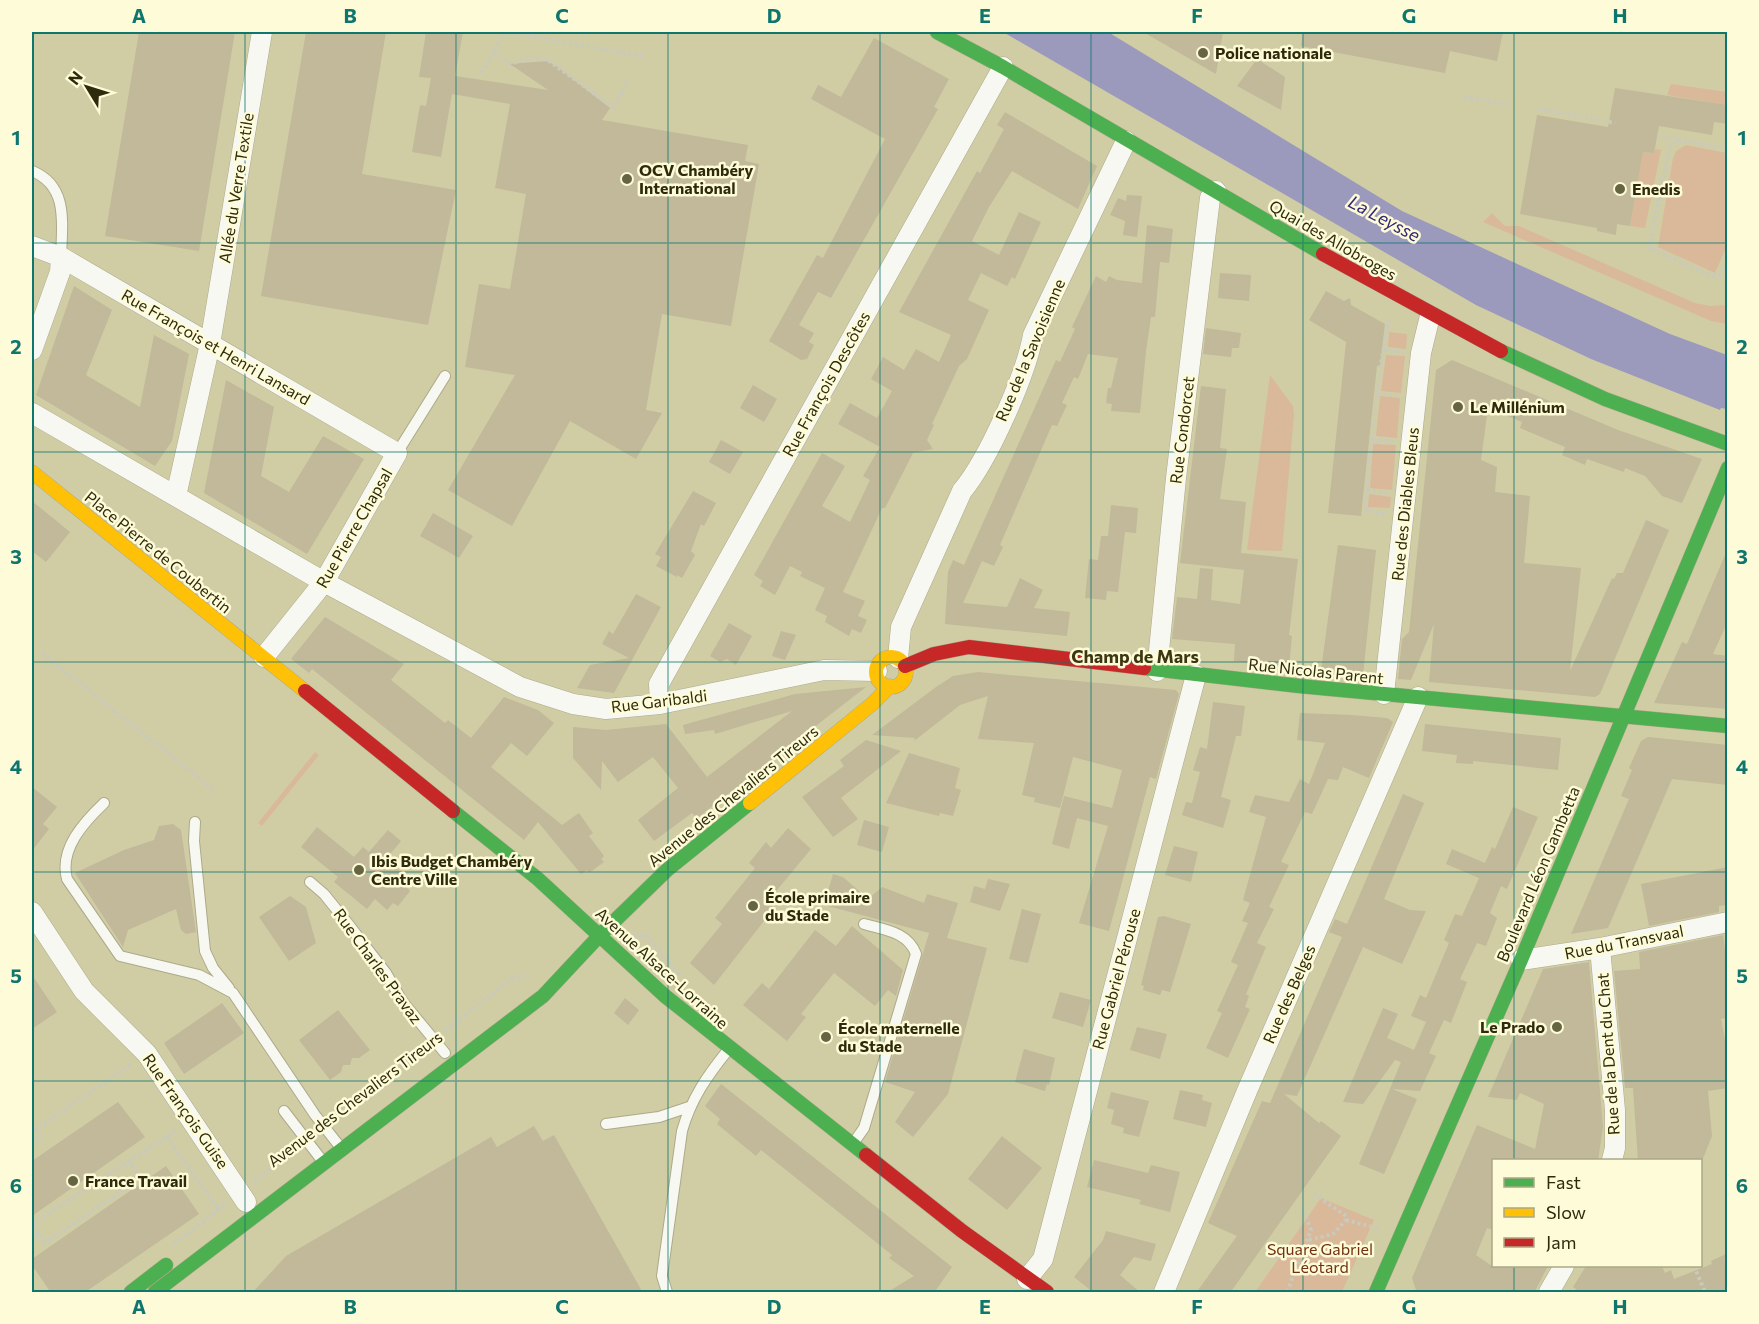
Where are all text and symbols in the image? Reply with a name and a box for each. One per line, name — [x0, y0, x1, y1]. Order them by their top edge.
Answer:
text: A — [132, 3, 146, 27]
text: B — [343, 3, 357, 27]
text: C — [555, 3, 569, 27]
text: D — [767, 3, 781, 27]
text: E — [979, 3, 991, 27]
text: F — [1191, 3, 1203, 27]
text: G — [1402, 3, 1416, 27]
text: H — [1613, 3, 1628, 27]
place label: Police nationale — [1215, 43, 1332, 62]
marker: Police nationale — [1196, 46, 1210, 60]
north arrow — [57, 57, 117, 117]
text: N — [64, 67, 86, 88]
street label: Allée du Verre Textile — [214, 111, 257, 264]
text: 1 — [11, 125, 21, 149]
text: 1 — [1737, 125, 1747, 149]
place label: OCV Chambéry International — [639, 160, 753, 197]
marker: OCV Chambéry International — [620, 172, 634, 186]
place label: Enedis — [1632, 179, 1681, 198]
marker: Enedis — [1613, 182, 1627, 196]
water label: La Leysse — [1345, 190, 1424, 246]
street label: Quai des Allobroges — [1266, 195, 1400, 284]
street label: Rue de la Savoisienne — [991, 276, 1068, 424]
street label: Rue François et Henri Lansard — [119, 285, 314, 408]
street label: Rue François Descôtes — [778, 308, 873, 460]
text: 2 — [10, 334, 22, 358]
text: 2 — [1736, 334, 1748, 358]
street label: Rue Condorcet — [1165, 375, 1198, 485]
place label: Le Millénium — [1470, 397, 1565, 416]
marker: Le Millénium — [1451, 400, 1465, 414]
street label: Rue des Diables Bleus — [1387, 426, 1422, 582]
street label: Rue Pierre Chapsal — [312, 464, 396, 591]
street label: Place Pierre de Coubertin — [81, 487, 235, 617]
text: 3 — [10, 544, 22, 568]
text: 3 — [1736, 544, 1748, 568]
district label: Champ de Mars — [1071, 645, 1199, 667]
street label: Rue Nicolas Parent — [1247, 654, 1385, 687]
street label: Rue Garibaldi — [610, 685, 708, 716]
street label: Avenue des Chevaliers Tireurs — [644, 721, 822, 870]
text: 4 — [10, 754, 22, 778]
text: 4 — [1736, 754, 1748, 778]
street label: Boulevard Léon Gambetta — [1492, 783, 1583, 964]
place label: Ibis Budget Chambéry Centre Ville — [371, 851, 532, 888]
marker: Ibis Budget Chambéry Centre Ville — [352, 863, 366, 877]
place label: École primaire du Stade — [765, 887, 870, 924]
marker: École primaire du Stade — [746, 899, 760, 913]
street label: Avenue Alsace-Lorraine — [592, 903, 732, 1032]
street label: Rue Charles Pravaz — [330, 904, 427, 1027]
street label: Rue Gabriel Pérouse — [1088, 906, 1143, 1051]
street label: Rue du Transvaal — [1563, 921, 1685, 962]
street label: Rue des Belges — [1258, 941, 1319, 1046]
text: 5 — [10, 963, 22, 987]
text: 5 — [1736, 963, 1748, 987]
street label: Rue de la Dent du Chat — [1592, 972, 1623, 1136]
place label: Le Prado — [1480, 1017, 1545, 1036]
place label: École maternelle du Stade — [838, 1018, 960, 1055]
marker: Le Prado — [1550, 1020, 1564, 1034]
street label: Avenue des Chevaliers Tireurs — [264, 1027, 446, 1170]
marker: École maternelle du Stade — [819, 1030, 833, 1044]
street label: Rue François Guise — [140, 1049, 233, 1172]
legend — [1492, 1159, 1702, 1267]
place label: France Travail — [85, 1171, 187, 1190]
text: Fast — [1546, 1171, 1581, 1193]
text: 6 — [10, 1173, 22, 1197]
text: 6 — [1736, 1173, 1748, 1197]
marker: France Travail — [66, 1174, 80, 1188]
text: Slow — [1546, 1201, 1586, 1223]
text: Jam — [1546, 1231, 1576, 1253]
park label: Square Gabriel Léotard — [1267, 1239, 1373, 1276]
text: A — [132, 1294, 146, 1318]
text: B — [343, 1294, 357, 1318]
text: C — [555, 1294, 569, 1318]
text: D — [767, 1294, 781, 1318]
text: E — [979, 1294, 991, 1318]
text: F — [1191, 1294, 1203, 1318]
text: G — [1402, 1294, 1416, 1318]
text: H — [1613, 1294, 1628, 1318]

